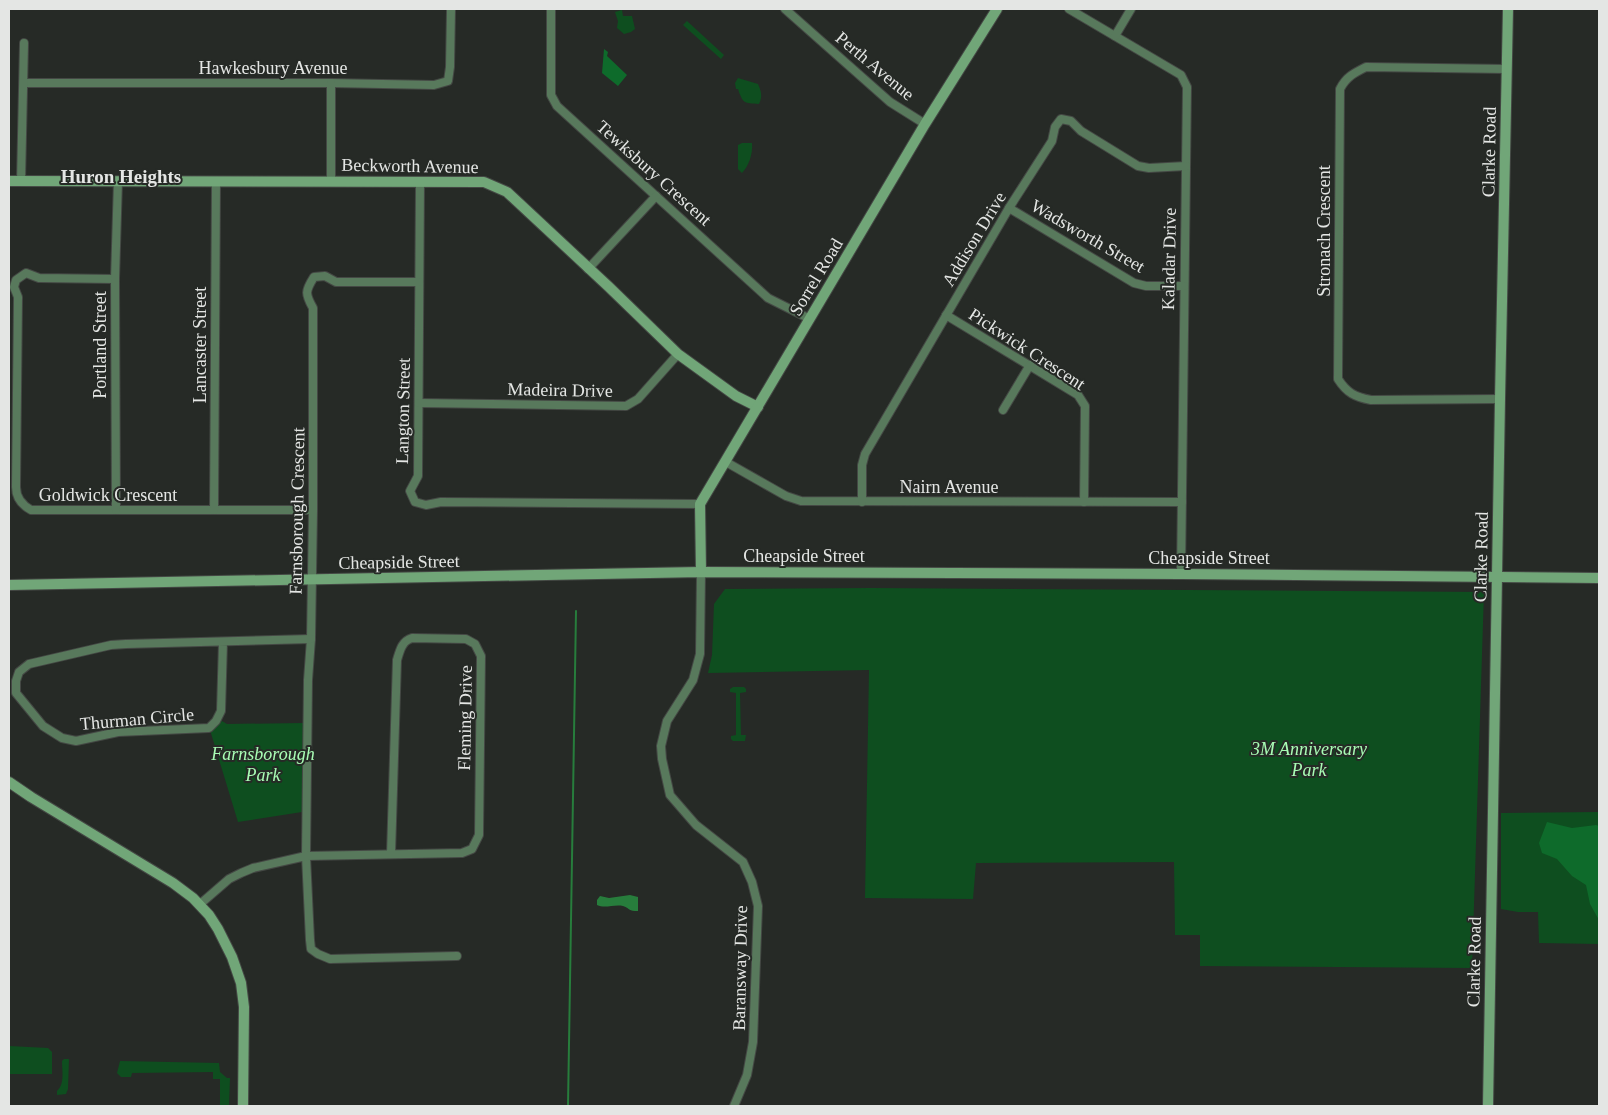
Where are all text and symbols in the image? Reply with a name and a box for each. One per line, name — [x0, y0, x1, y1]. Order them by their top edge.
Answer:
street label: Perth Avenue — [832, 27, 918, 105]
street label: Hawkesbury Avenue — [198, 58, 348, 78]
street label: Clarke Road — [1478, 107, 1500, 197]
street label: Tewksbury Crescent — [593, 116, 715, 230]
street label: Beckworth Avenue — [341, 155, 479, 177]
street label: Stronach Crescent — [1314, 165, 1334, 297]
district label: Huron Heights — [61, 166, 181, 187]
street label: Addison Drive — [938, 188, 1010, 290]
street label: Wadsworth Street — [1028, 195, 1148, 277]
street label: Kaladar Drive — [1158, 208, 1180, 310]
street label: Sorrel Road — [785, 235, 847, 319]
street label: Lancaster Street — [190, 287, 210, 403]
street label: Portland Street — [90, 291, 110, 399]
street label: Pickwick Crescent — [965, 304, 1089, 394]
street label: Langton Street — [392, 358, 414, 464]
street label: Madeira Drive — [507, 379, 613, 401]
street label: Farnsborough Crescent — [286, 427, 308, 595]
street label: Nairn Avenue — [899, 477, 999, 497]
street label: Goldwick Crescent — [39, 485, 177, 505]
street label: Clarke Road — [1470, 512, 1492, 602]
street label: Cheapside Street — [743, 546, 865, 566]
street label: Cheapside Street — [1148, 548, 1270, 568]
street label: Cheapside Street — [338, 551, 460, 573]
street label: Fleming Drive — [454, 665, 476, 771]
street label: Thurman Circle — [79, 704, 195, 734]
park label: 3M Anniversary Park — [1250, 739, 1367, 780]
park label: Farnsborough Park — [210, 744, 315, 785]
street label: Baransway Drive — [729, 905, 751, 1031]
street label: Clarke Road — [1463, 917, 1485, 1007]

